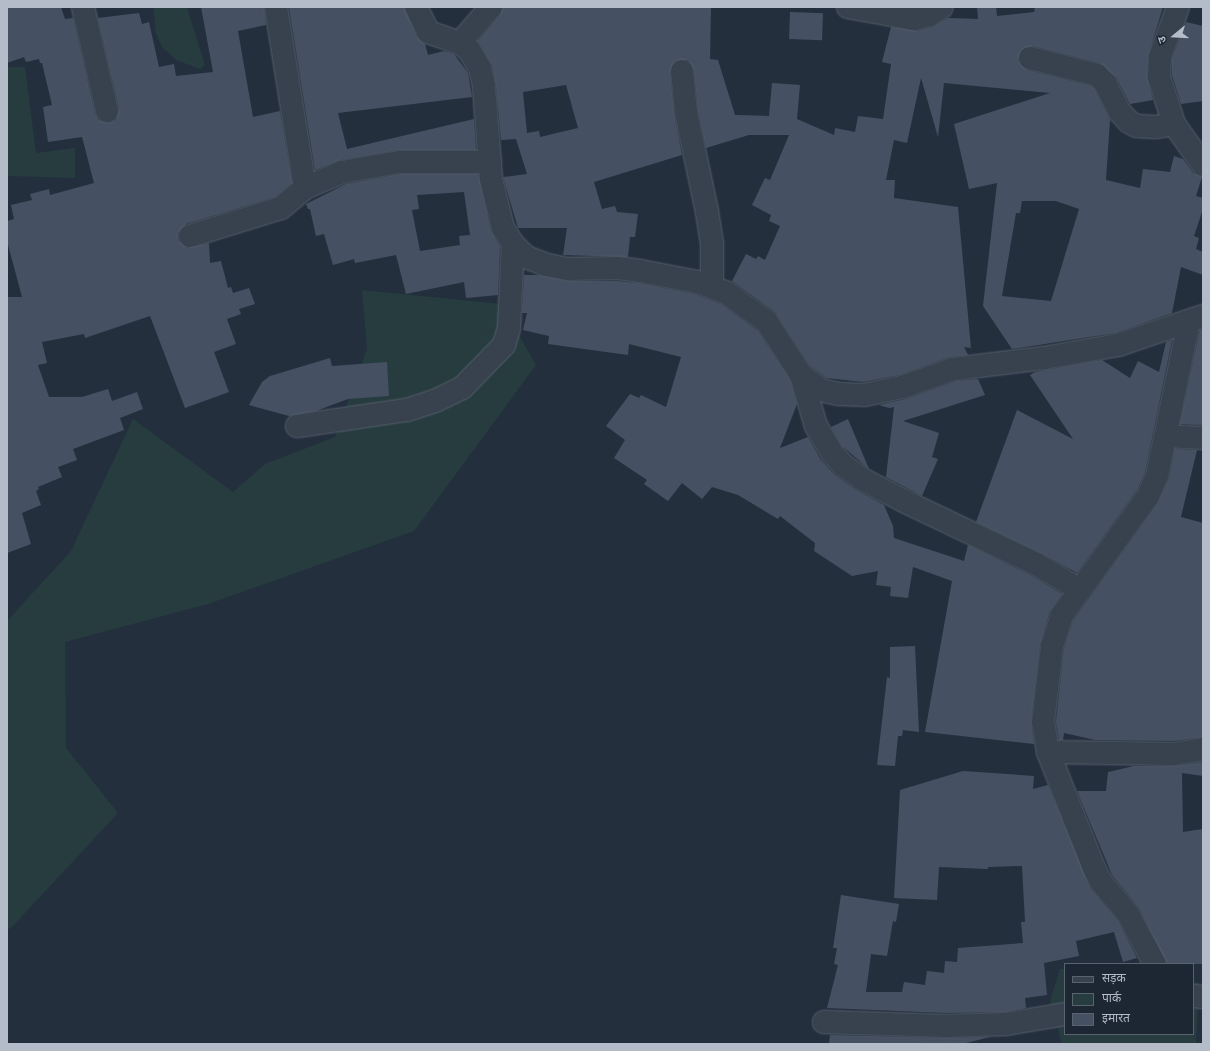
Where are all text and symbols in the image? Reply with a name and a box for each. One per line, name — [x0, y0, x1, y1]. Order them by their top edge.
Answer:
north arrow — [1154, 16, 1194, 56]
text: उ — [1155, 35, 1169, 45]
legend — [1064, 963, 1194, 1035]
text: सड़क — [1102, 971, 1126, 985]
text: पार्क — [1102, 991, 1121, 1005]
text: इमारत — [1102, 1011, 1130, 1025]

